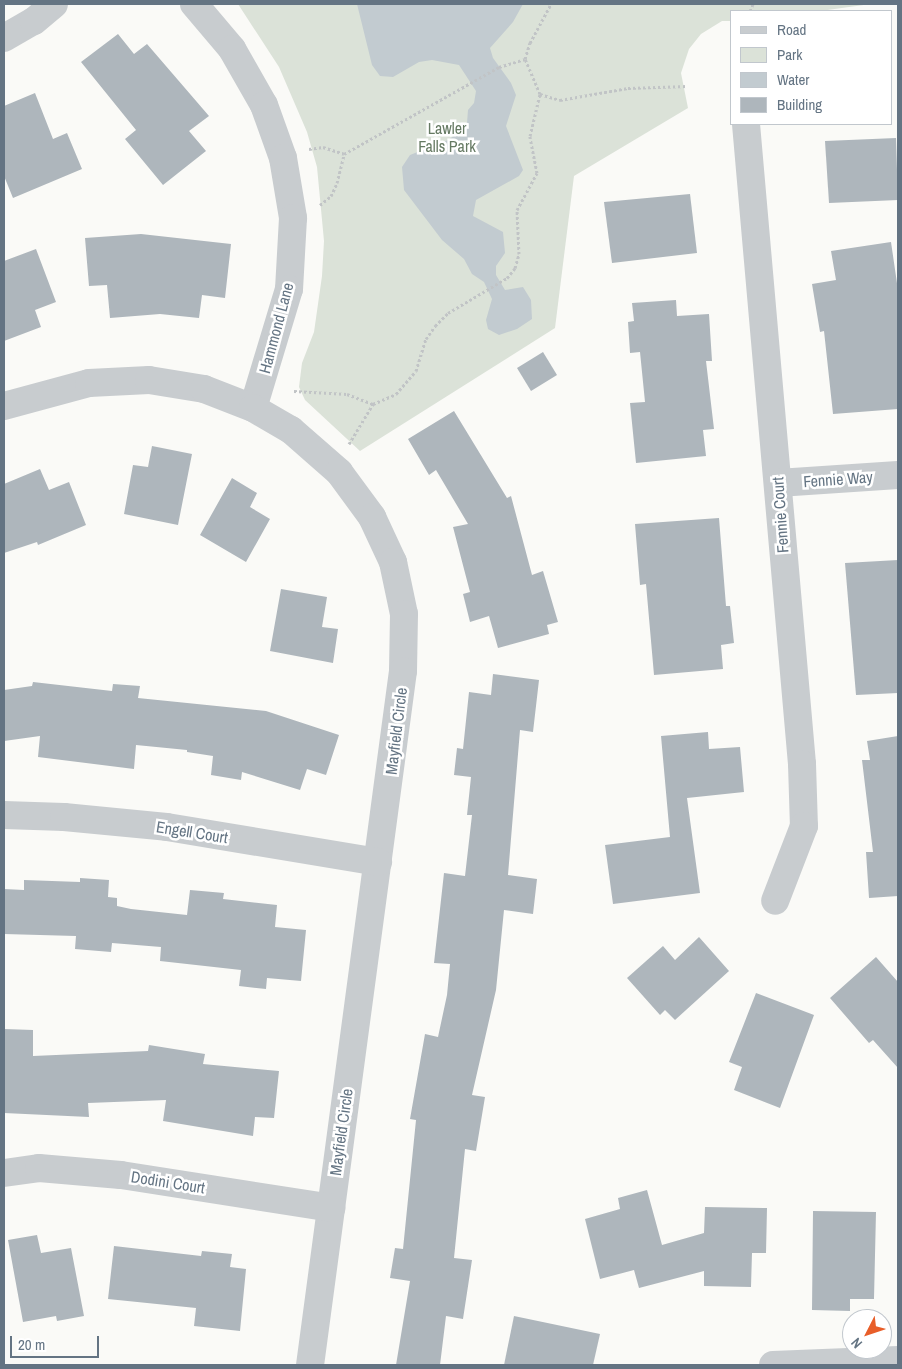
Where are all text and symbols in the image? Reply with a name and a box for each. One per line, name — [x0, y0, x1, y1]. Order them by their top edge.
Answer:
legend — [730, 10, 892, 125]
text: Road — [777, 19, 806, 40]
text: Park — [777, 44, 802, 65]
text: Water — [777, 69, 809, 90]
text: Building — [777, 94, 822, 115]
park label: Lawler Falls Park — [418, 118, 476, 156]
street label: Hammond Lane — [255, 280, 297, 376]
street label: Fennie Way — [803, 467, 873, 491]
street label: Fennie Court — [768, 476, 792, 554]
street label: Mayfield Circle — [381, 686, 411, 776]
street label: Engell Court — [155, 817, 229, 847]
street label: Mayfield Circle — [325, 1087, 357, 1177]
street label: Dodini Court — [130, 1167, 206, 1197]
north arrow — [842, 1309, 892, 1359]
scale bar — [12, 1326, 101, 1358]
text: 20 m — [18, 1334, 45, 1355]
text: N — [847, 1334, 866, 1352]

